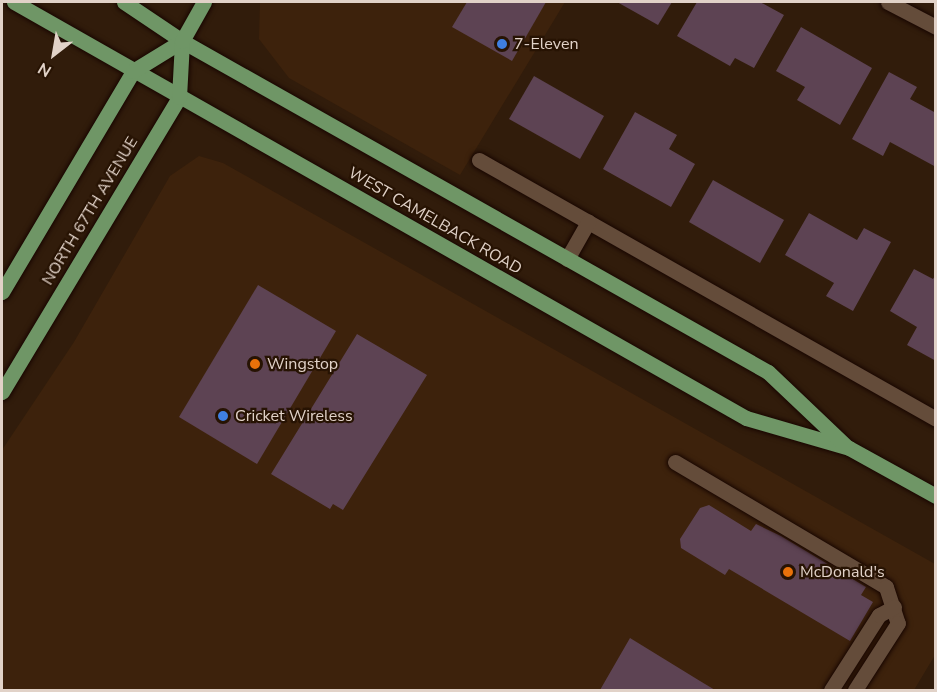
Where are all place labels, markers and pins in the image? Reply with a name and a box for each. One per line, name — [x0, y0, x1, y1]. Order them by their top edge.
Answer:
place label: 7-Eleven — [514, 34, 578, 54]
marker: 7-Eleven — [495, 37, 509, 51]
place label: Wingstop — [267, 354, 338, 374]
marker: Wingstop — [248, 357, 262, 371]
place label: Cricket Wireless — [235, 406, 353, 426]
marker: Cricket Wireless — [216, 409, 230, 423]
place label: McDonald's — [800, 562, 885, 582]
marker: McDonald's — [781, 565, 795, 579]

